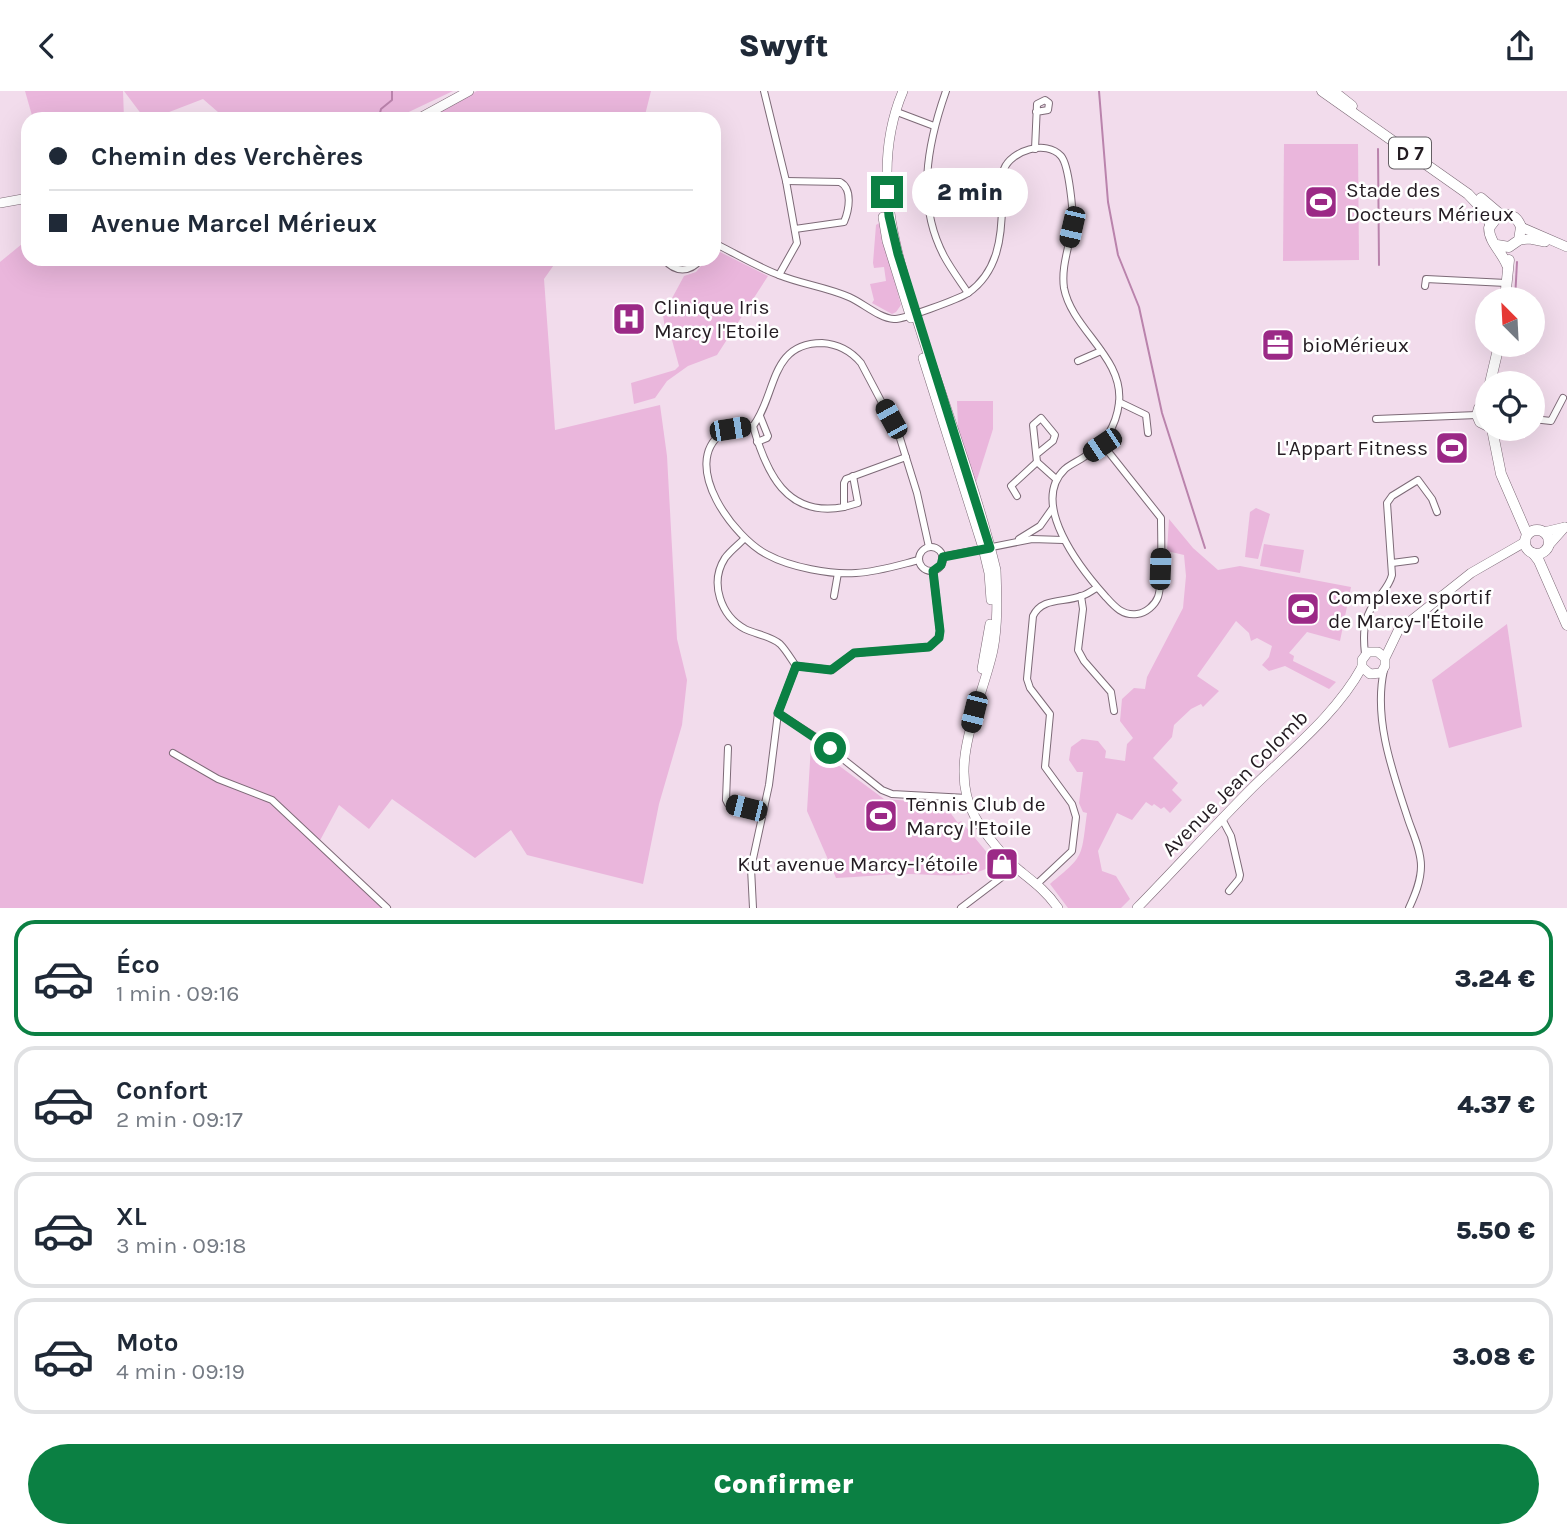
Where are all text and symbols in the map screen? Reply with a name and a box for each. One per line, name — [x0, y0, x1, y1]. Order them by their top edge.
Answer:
icon: back — [28, 27, 66, 65]
text: Swyft — [738, 27, 829, 64]
icon: share — [1501, 27, 1539, 65]
road number: D 7 — [1389, 137, 1431, 169]
text: Chemin des Verchères — [91, 141, 364, 172]
callout: 2 min — [912, 167, 1027, 217]
route end — [871, 176, 903, 208]
place label: Stade des Docteurs Mérieux — [1346, 178, 1514, 226]
text: 2 min — [937, 179, 1003, 206]
sports icon: Stade des Docteurs Mérieux — [1302, 183, 1340, 221]
car — [1058, 204, 1087, 250]
text: Avenue Marcel Mérieux — [91, 208, 377, 239]
north arrow — [1475, 287, 1545, 357]
map controls — [1475, 287, 1545, 441]
place label: Clinique Iris Marcy l'Etoile — [654, 295, 779, 343]
hospital icon: Clinique Iris Marcy l'Etoile — [610, 300, 648, 338]
office icon: bioMérieux — [1259, 326, 1297, 364]
place label: bioMérieux — [1302, 333, 1409, 357]
button: locate — [1475, 371, 1545, 441]
car — [872, 396, 911, 442]
car — [708, 415, 753, 443]
car — [1079, 425, 1126, 465]
sports icon: L'Appart Fitness — [1433, 429, 1471, 467]
place label: L'Appart Fitness — [1276, 436, 1428, 460]
car — [1149, 548, 1172, 590]
place label: Complexe sportif de Marcy-l'Étoile — [1328, 585, 1492, 633]
sports icon: Complexe sportif de Marcy-l'Étoile — [1284, 590, 1322, 628]
car — [959, 689, 990, 735]
street label: Avenue Jean Colomb — [1157, 705, 1313, 861]
route start — [814, 732, 846, 764]
place label: Tennis Club de Marcy l'Etoile — [906, 792, 1045, 840]
car — [724, 793, 769, 823]
sports icon: Tennis Club de Marcy l'Etoile — [862, 797, 900, 835]
shop icon: Kut avenue Marcy-l’étoile — [983, 845, 1021, 883]
place label: Kut avenue Marcy-l’étoile — [737, 852, 978, 876]
icon: car — [32, 947, 95, 1010]
text: Éco — [116, 949, 160, 980]
text: 3.24 € — [1454, 963, 1535, 994]
text: 1 min · 09:16 — [116, 980, 239, 1007]
icon: car — [32, 1073, 95, 1136]
text: Confort — [116, 1075, 208, 1106]
text: 4.37 € — [1457, 1089, 1535, 1120]
text: 2 min · 09:17 — [116, 1106, 243, 1133]
icon: car — [32, 1199, 95, 1262]
text: XL — [116, 1201, 147, 1232]
text: 5.50 € — [1456, 1215, 1535, 1246]
text: 3 min · 09:18 — [116, 1232, 246, 1259]
icon: car — [32, 1325, 95, 1388]
text: Moto — [116, 1327, 178, 1358]
text: 3.08 € — [1452, 1341, 1535, 1372]
text: 4 min · 09:19 — [116, 1358, 245, 1385]
button: Confirmer — [28, 1444, 1539, 1524]

